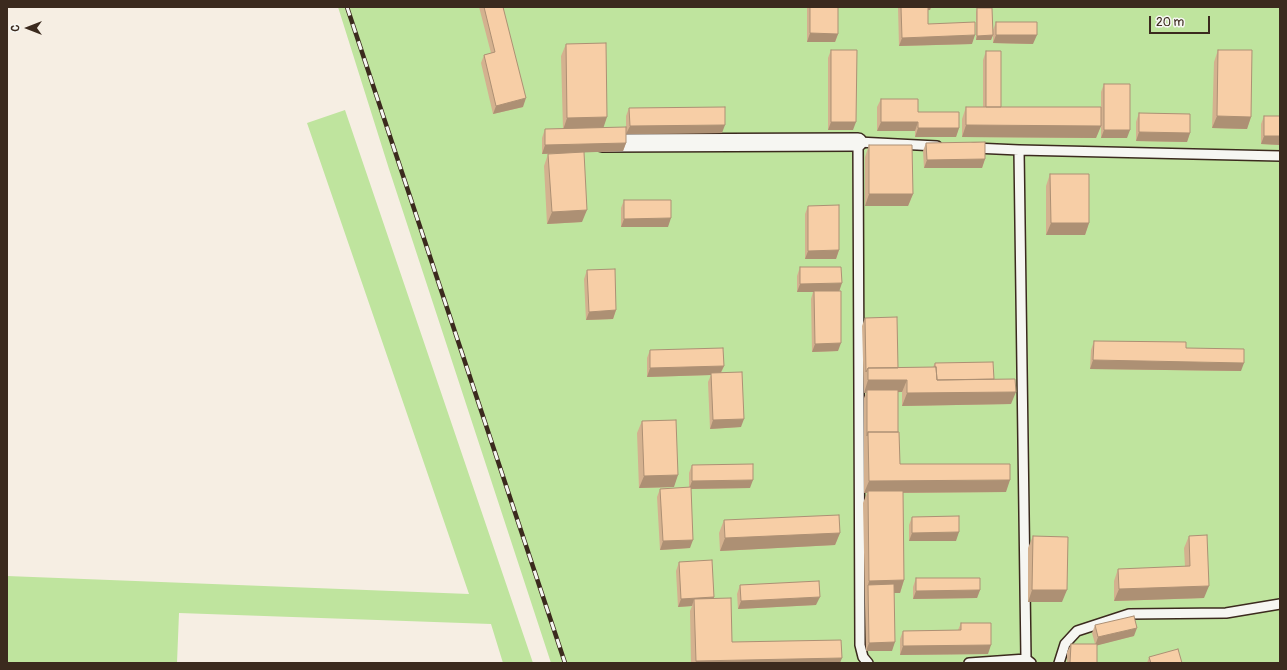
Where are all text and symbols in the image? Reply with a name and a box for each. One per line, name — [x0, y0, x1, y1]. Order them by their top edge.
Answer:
north arrow — [8, 8, 48, 48]
scale bar — [1151, 8, 1212, 34]
text: 20 m — [1156, 15, 1184, 30]
text: С — [9, 25, 22, 31]

